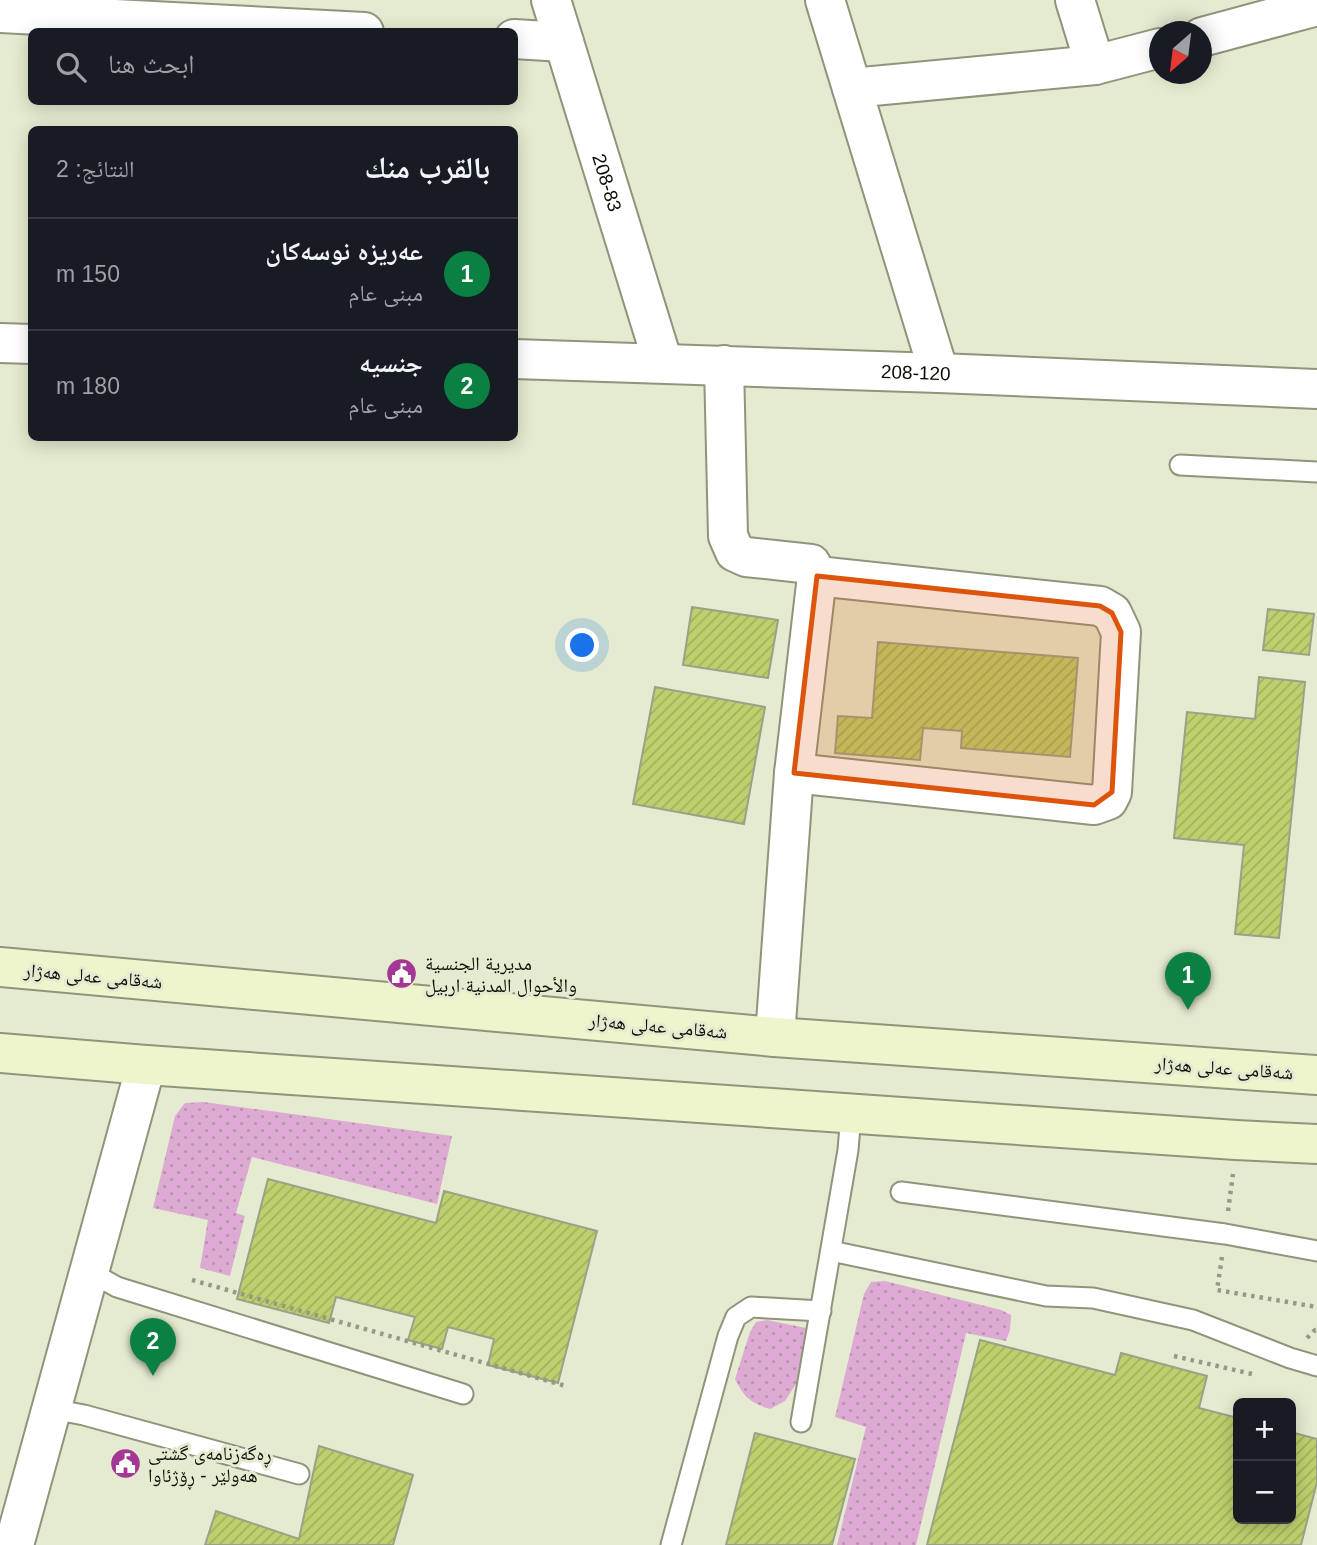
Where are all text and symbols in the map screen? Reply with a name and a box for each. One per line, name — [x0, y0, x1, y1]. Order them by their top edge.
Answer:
north arrow — [1149, 21, 1212, 84]
search box — [28, 28, 518, 105]
icon: search — [52, 48, 90, 86]
text: ابحث هنا — [108, 49, 195, 79]
text: بالقرب منك — [365, 151, 490, 184]
street label: 208-83 — [589, 151, 626, 214]
text: النتائج: 2 — [56, 156, 134, 182]
text: عەریزە نوسەکان — [265, 236, 423, 266]
text: 150 m — [56, 261, 120, 287]
text: 1 — [461, 261, 473, 287]
text: مبنى عام — [348, 280, 423, 306]
text: جنسیە — [359, 348, 423, 378]
street label: 208-120 — [881, 361, 951, 384]
text: 180 m — [56, 373, 120, 399]
text: 2 — [461, 373, 473, 399]
text: مبنى عام — [348, 392, 423, 418]
your location — [565, 628, 599, 662]
pin: 1 — [1165, 952, 1211, 1010]
place label: مديرية الجنسية والأحوال المدنية اربيل — [425, 953, 577, 997]
public building icon: مديرية الجنسية والأحوال المدنية اربيل — [385, 957, 419, 991]
street label: شەقامی عەلی هەژار — [22, 959, 163, 994]
street label: شەقامی عەلی هەژار — [587, 1009, 728, 1044]
street label: شەقامی عەلی هەژار — [1153, 1053, 1294, 1084]
pin: 2 — [130, 1318, 176, 1376]
map controls — [1233, 1398, 1296, 1524]
button: + — [1233, 1398, 1296, 1461]
place label: ڕەگەزنامەی گشتی هەولێر - ڕۆژئاوا — [148, 1443, 272, 1490]
public building icon: ڕەگەزنامەی گشتی هەولێر - ڕۆژئاوا — [108, 1447, 142, 1481]
button: − — [1233, 1461, 1296, 1524]

